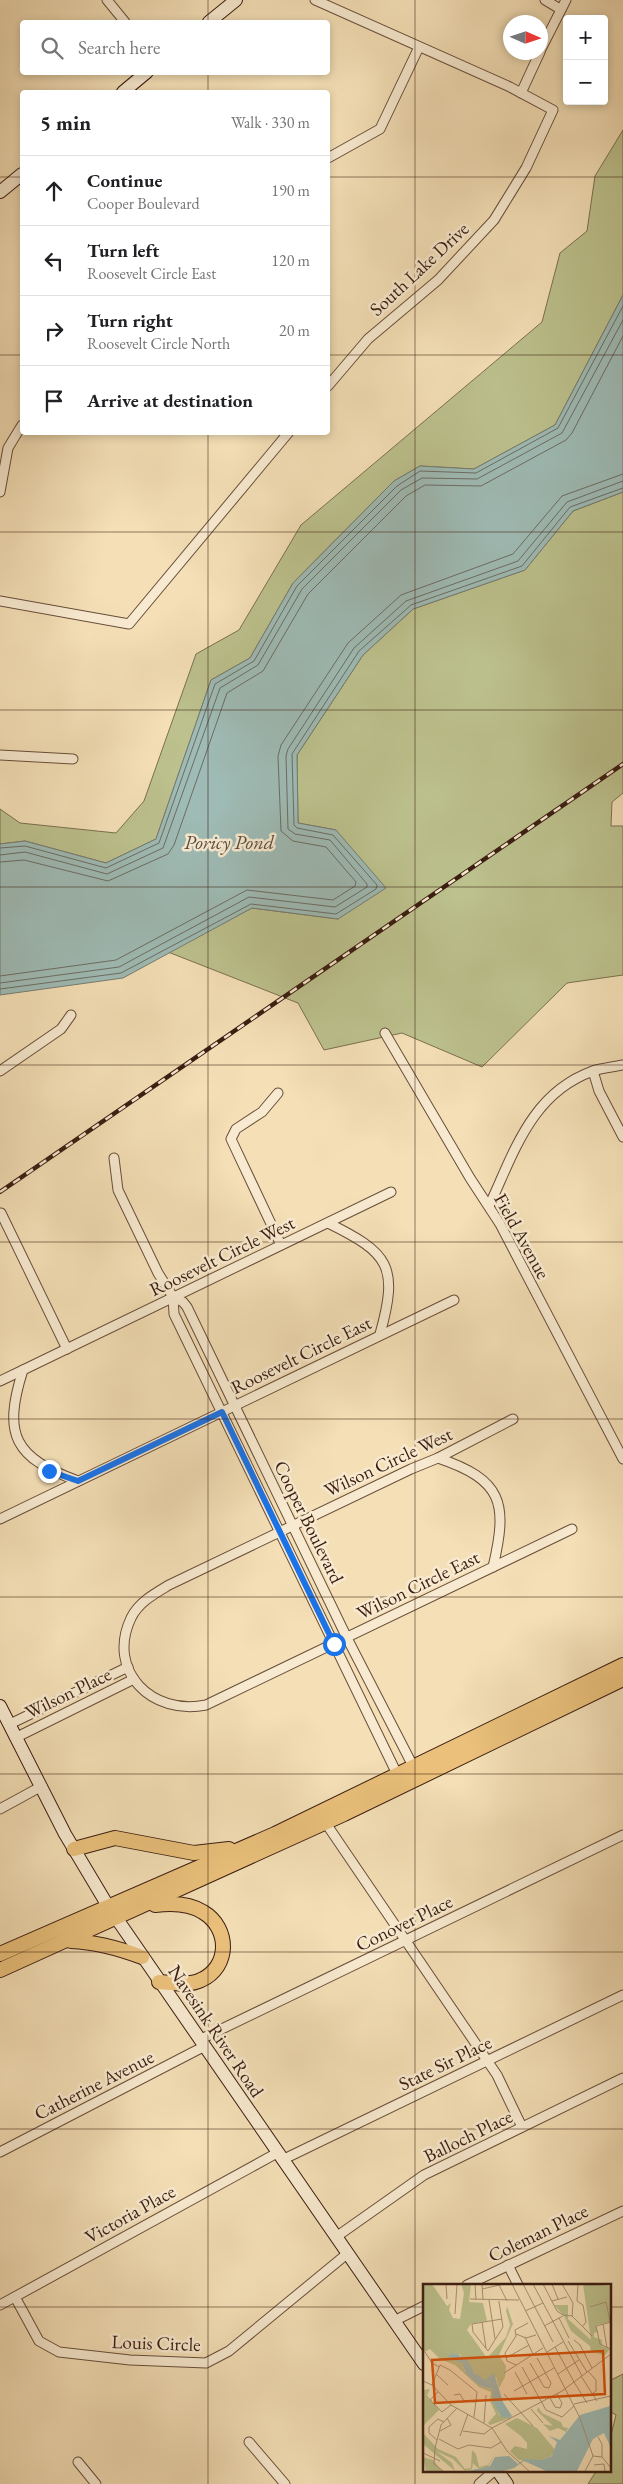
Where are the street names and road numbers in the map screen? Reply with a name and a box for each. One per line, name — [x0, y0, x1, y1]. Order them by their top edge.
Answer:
street label: South Lake Drive — [364, 216, 474, 322]
street label: Field Avenue — [488, 1189, 556, 1283]
street label: Roosevelt Circle West — [145, 1210, 299, 1302]
street label: Roosevelt Circle East — [227, 1310, 375, 1400]
street label: Wilson Circle West — [320, 1421, 456, 1503]
street label: Cooper Boulevard — [268, 1456, 350, 1588]
street label: Wilson Circle East — [353, 1544, 484, 1626]
street label: Wilson Place — [21, 1661, 115, 1725]
street label: Conover Place — [351, 1889, 457, 1957]
street label: Navesink River Road — [162, 1960, 270, 2102]
street label: State Sir Place — [394, 2030, 496, 2096]
street label: Catherine Avenue — [30, 2044, 158, 2126]
street label: Balloch Place — [419, 2104, 517, 2168]
street label: Victoria Place — [80, 2179, 180, 2249]
street label: Coleman Place — [484, 2198, 592, 2268]
street label: Louis Circle — [111, 2329, 201, 2357]

